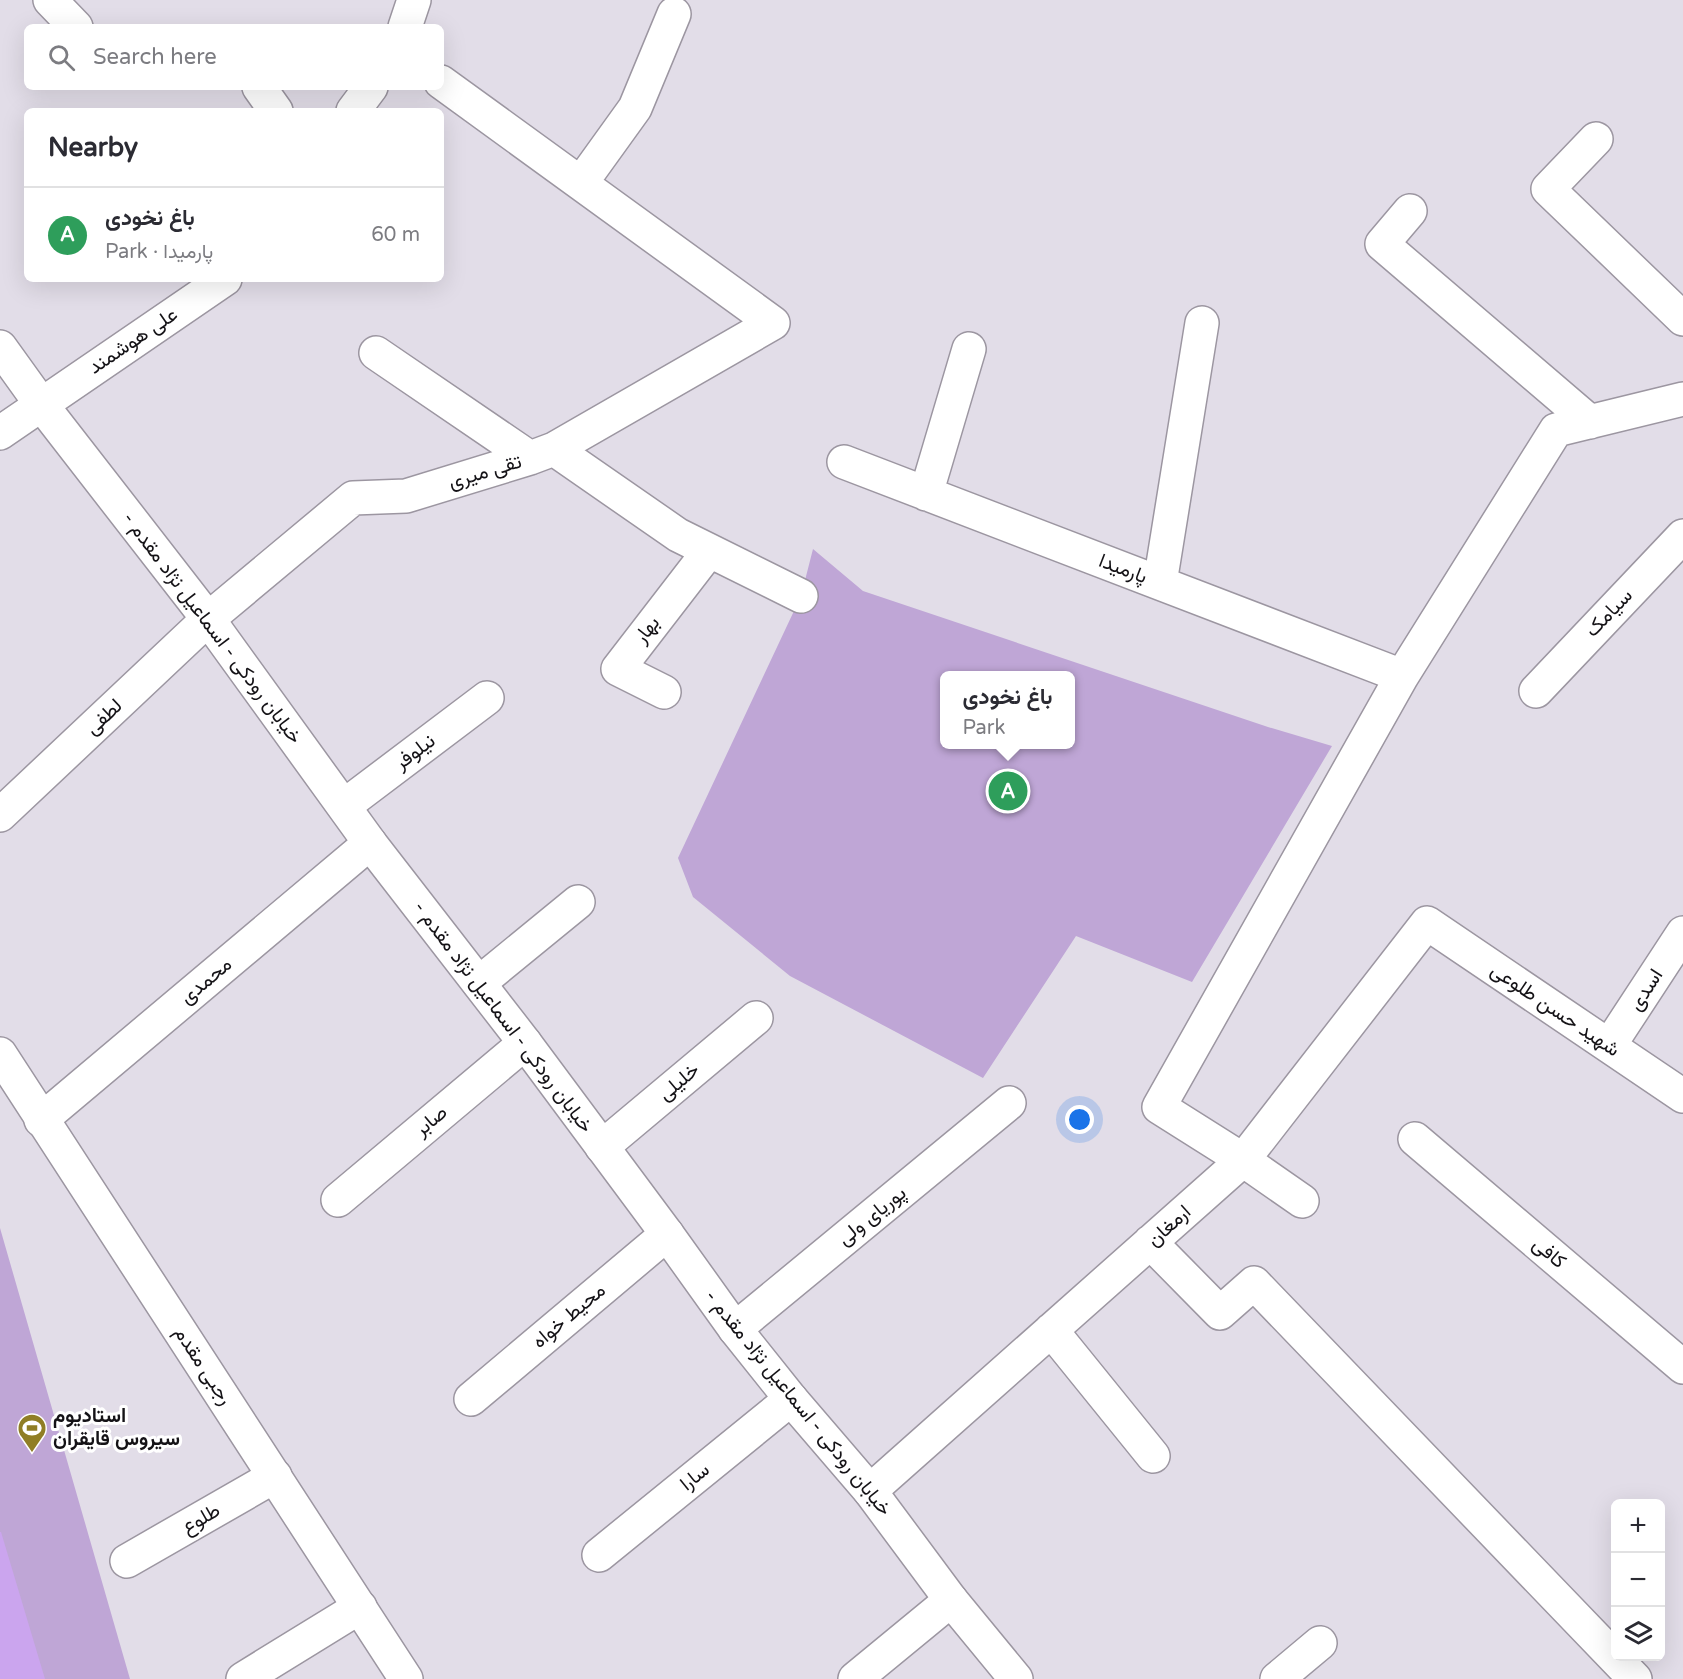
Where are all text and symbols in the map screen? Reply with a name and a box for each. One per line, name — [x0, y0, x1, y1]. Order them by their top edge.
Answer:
search box — [24, 24, 444, 90]
icon: search — [45, 41, 78, 74]
text: Search here — [93, 44, 217, 70]
text: Nearby — [48, 132, 138, 163]
text: باغ نخودی — [105, 205, 195, 231]
text: A — [60, 223, 75, 247]
text: 60 m — [371, 223, 420, 247]
text: Park · پارمیدا — [105, 240, 213, 264]
street label: علی هوشمند — [84, 302, 182, 380]
street label: تقی میری — [446, 450, 524, 494]
street label: - خیابان رودکی - اسماعیل نژاد مقدم — [117, 508, 307, 748]
street label: پارمیدا — [1095, 549, 1151, 590]
street label: سیامک — [1580, 584, 1638, 642]
street label: بهار — [628, 612, 665, 649]
popup — [940, 671, 1075, 749]
text: باغ نخودی — [963, 684, 1052, 710]
street label: لطفی — [80, 694, 128, 740]
text: Park — [963, 716, 1005, 740]
street label: نیلوفر — [389, 729, 440, 776]
pin: A — [988, 768, 1028, 814]
street label: - خیابان رودکی - اسماعیل نژاد مقدم — [408, 897, 598, 1137]
street label: محمدی — [175, 952, 237, 1010]
street label: شهید حسن طلوعی — [1486, 958, 1624, 1062]
street label: اسدی — [1624, 965, 1668, 1015]
street label: خلیلی — [654, 1058, 704, 1106]
street label: صابر — [409, 1100, 452, 1142]
your location — [1065, 1105, 1094, 1134]
street label: پوریای ولی — [833, 1181, 912, 1252]
street label: ارمغان — [1142, 1200, 1196, 1252]
street label: کافی — [1527, 1232, 1571, 1274]
street label: محیط خواه — [527, 1278, 611, 1354]
street label: - خیابان رودکی - اسماعیل نژاد مقدم — [699, 1285, 897, 1521]
street label: رجبی مقدم — [169, 1322, 237, 1410]
place label: استادیوم سیروس قایقران — [53, 1404, 180, 1451]
sports icon: استادیوم سیروس قایقران — [16, 1412, 48, 1454]
street label: سارا — [675, 1458, 715, 1496]
street label: طلوع — [177, 1498, 225, 1540]
map controls — [1611, 1499, 1665, 1661]
button: + — [1611, 1499, 1665, 1553]
button: − — [1611, 1553, 1665, 1607]
button: layers — [1611, 1607, 1665, 1661]

